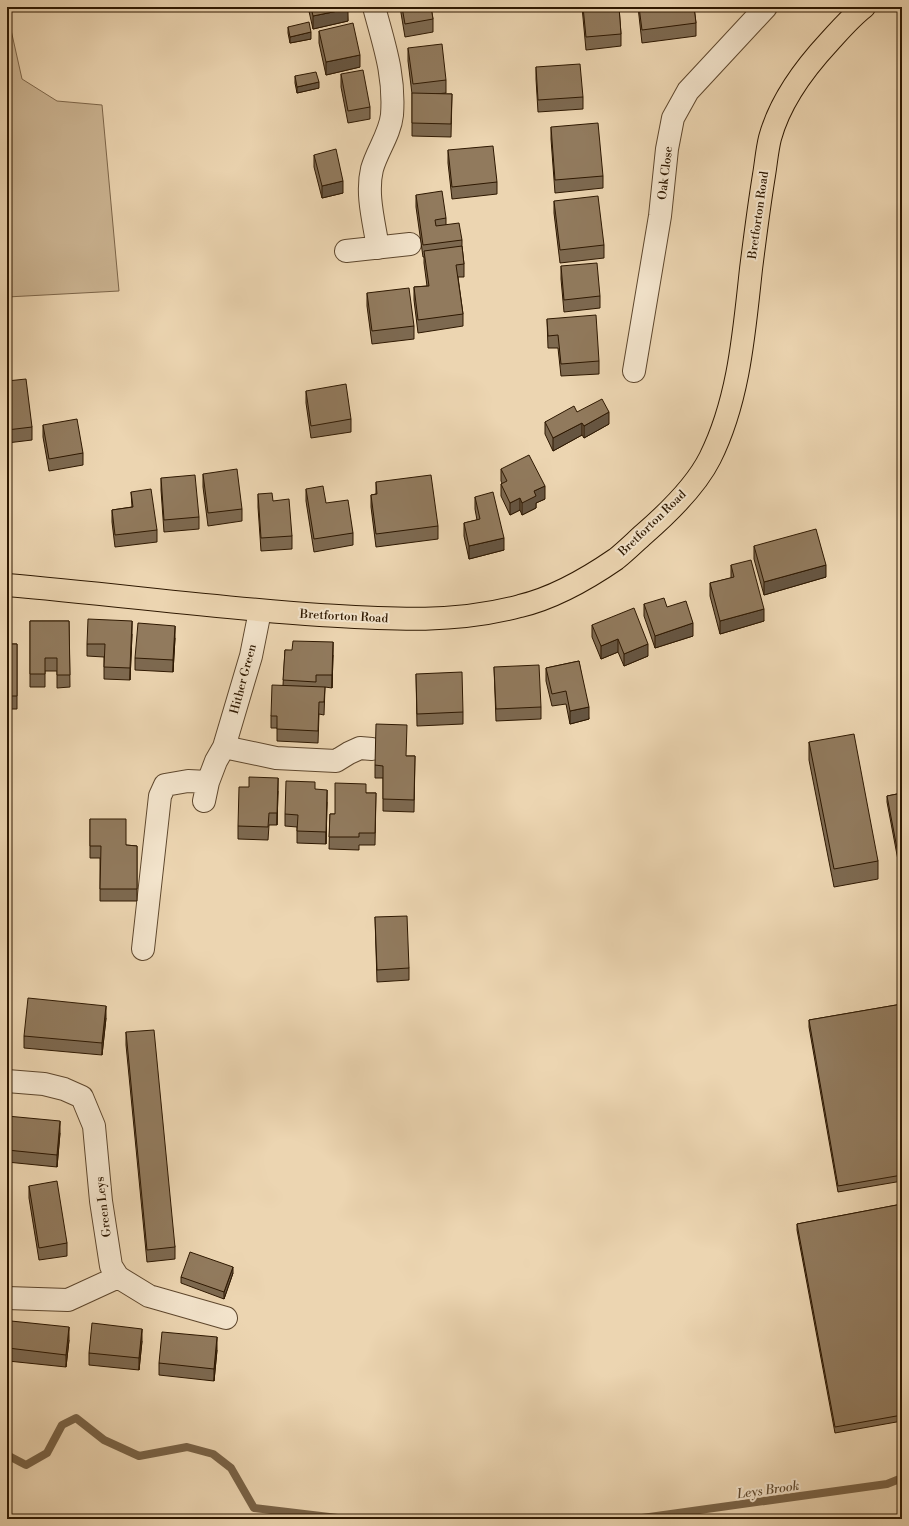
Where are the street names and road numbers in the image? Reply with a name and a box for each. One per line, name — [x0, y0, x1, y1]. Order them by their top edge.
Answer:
street label: Oak Close — [655, 145, 676, 201]
street label: Bretforton Road — [745, 170, 772, 261]
street label: Bretforton Road — [615, 487, 690, 560]
street label: Bretforton Road — [298, 607, 389, 626]
street label: Hither Green — [227, 642, 260, 716]
street label: Green Leys — [92, 1176, 115, 1238]

